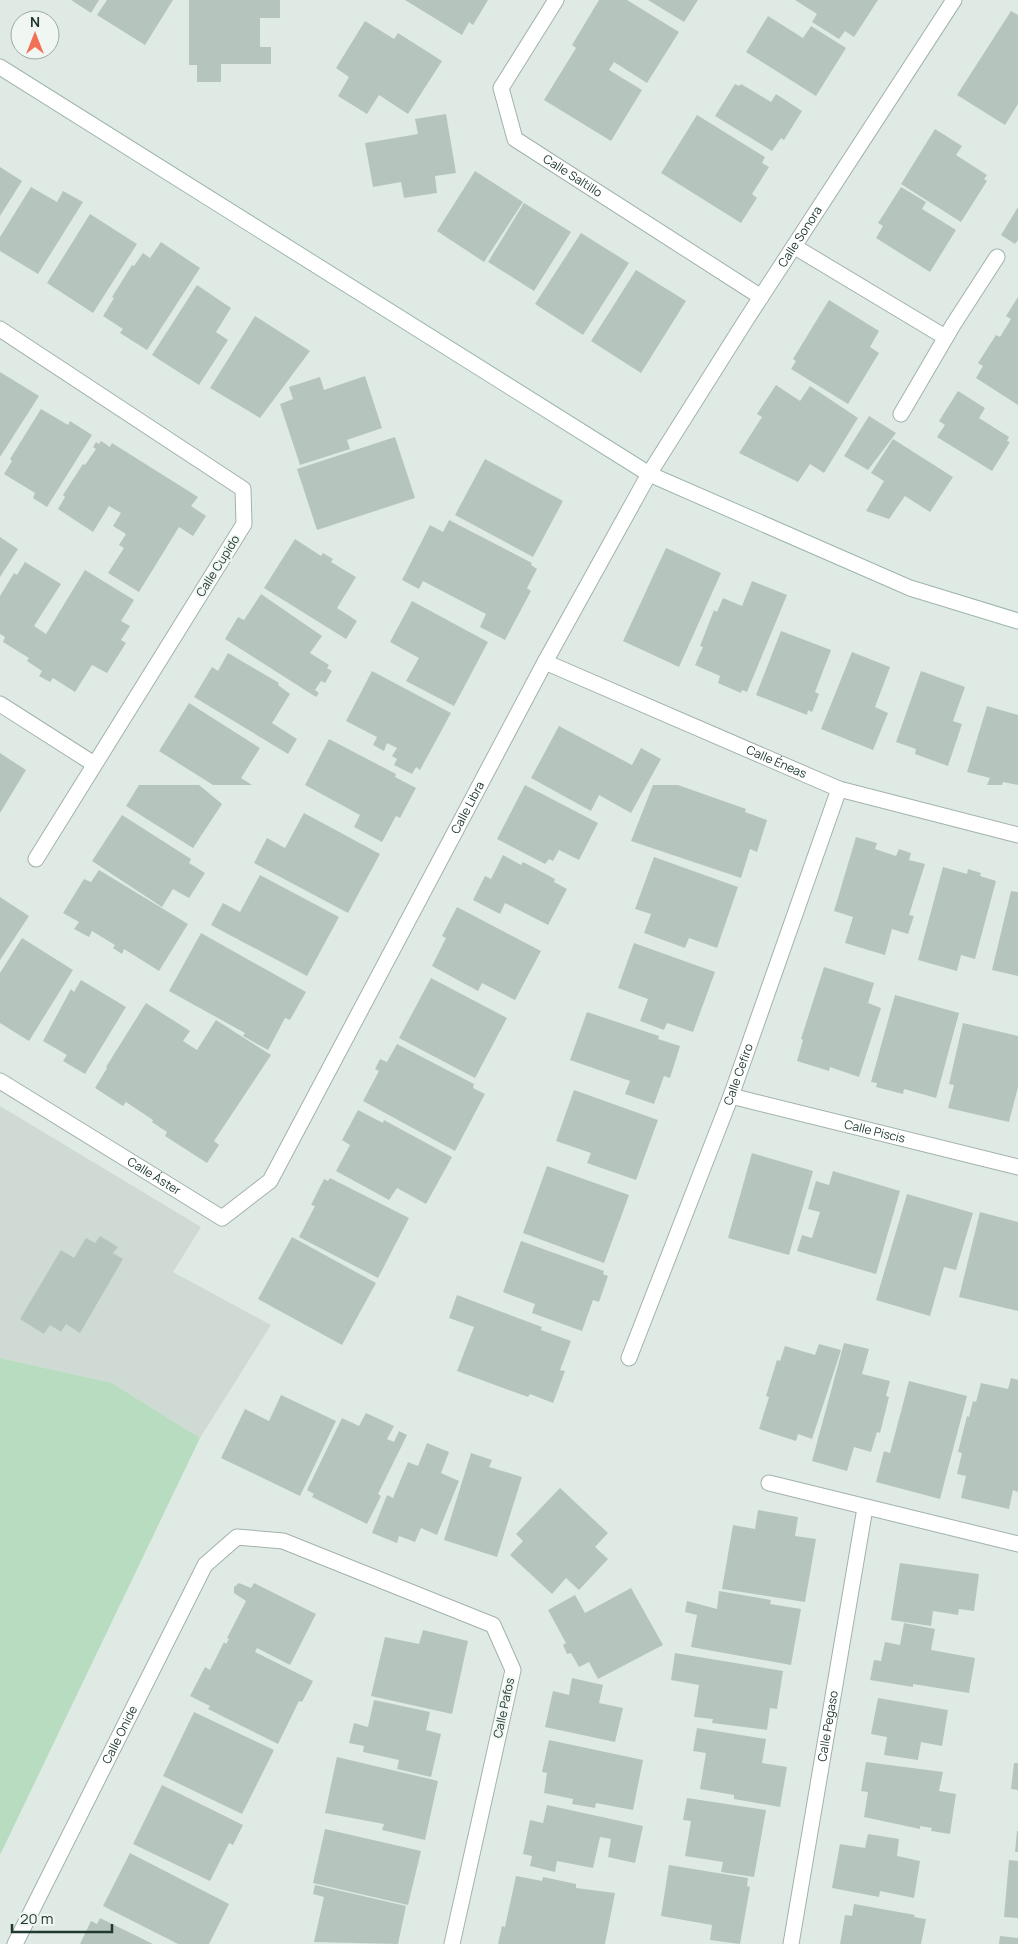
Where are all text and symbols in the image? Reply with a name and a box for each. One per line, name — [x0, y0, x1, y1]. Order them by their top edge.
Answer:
north arrow — [10, 10, 60, 60]
text: N — [30, 12, 40, 31]
street label: Calle Saltillo — [540, 150, 606, 201]
street label: Calle Sonora — [774, 203, 826, 270]
street label: Calle Cupido — [192, 532, 243, 600]
street label: Calle Éneas — [744, 741, 809, 782]
street label: Calle Libra — [446, 778, 488, 837]
street label: Calle Cefiro — [719, 1041, 757, 1108]
street label: Calle Piscis — [843, 1115, 907, 1147]
street label: Calle Áster — [124, 1153, 185, 1199]
street label: Calle Pafos — [489, 1676, 518, 1740]
street label: Calle Pegaso — [813, 1689, 842, 1763]
street label: Calle Onide — [98, 1703, 141, 1767]
scale bar — [12, 1902, 112, 1934]
text: 20 m — [20, 1908, 53, 1929]

